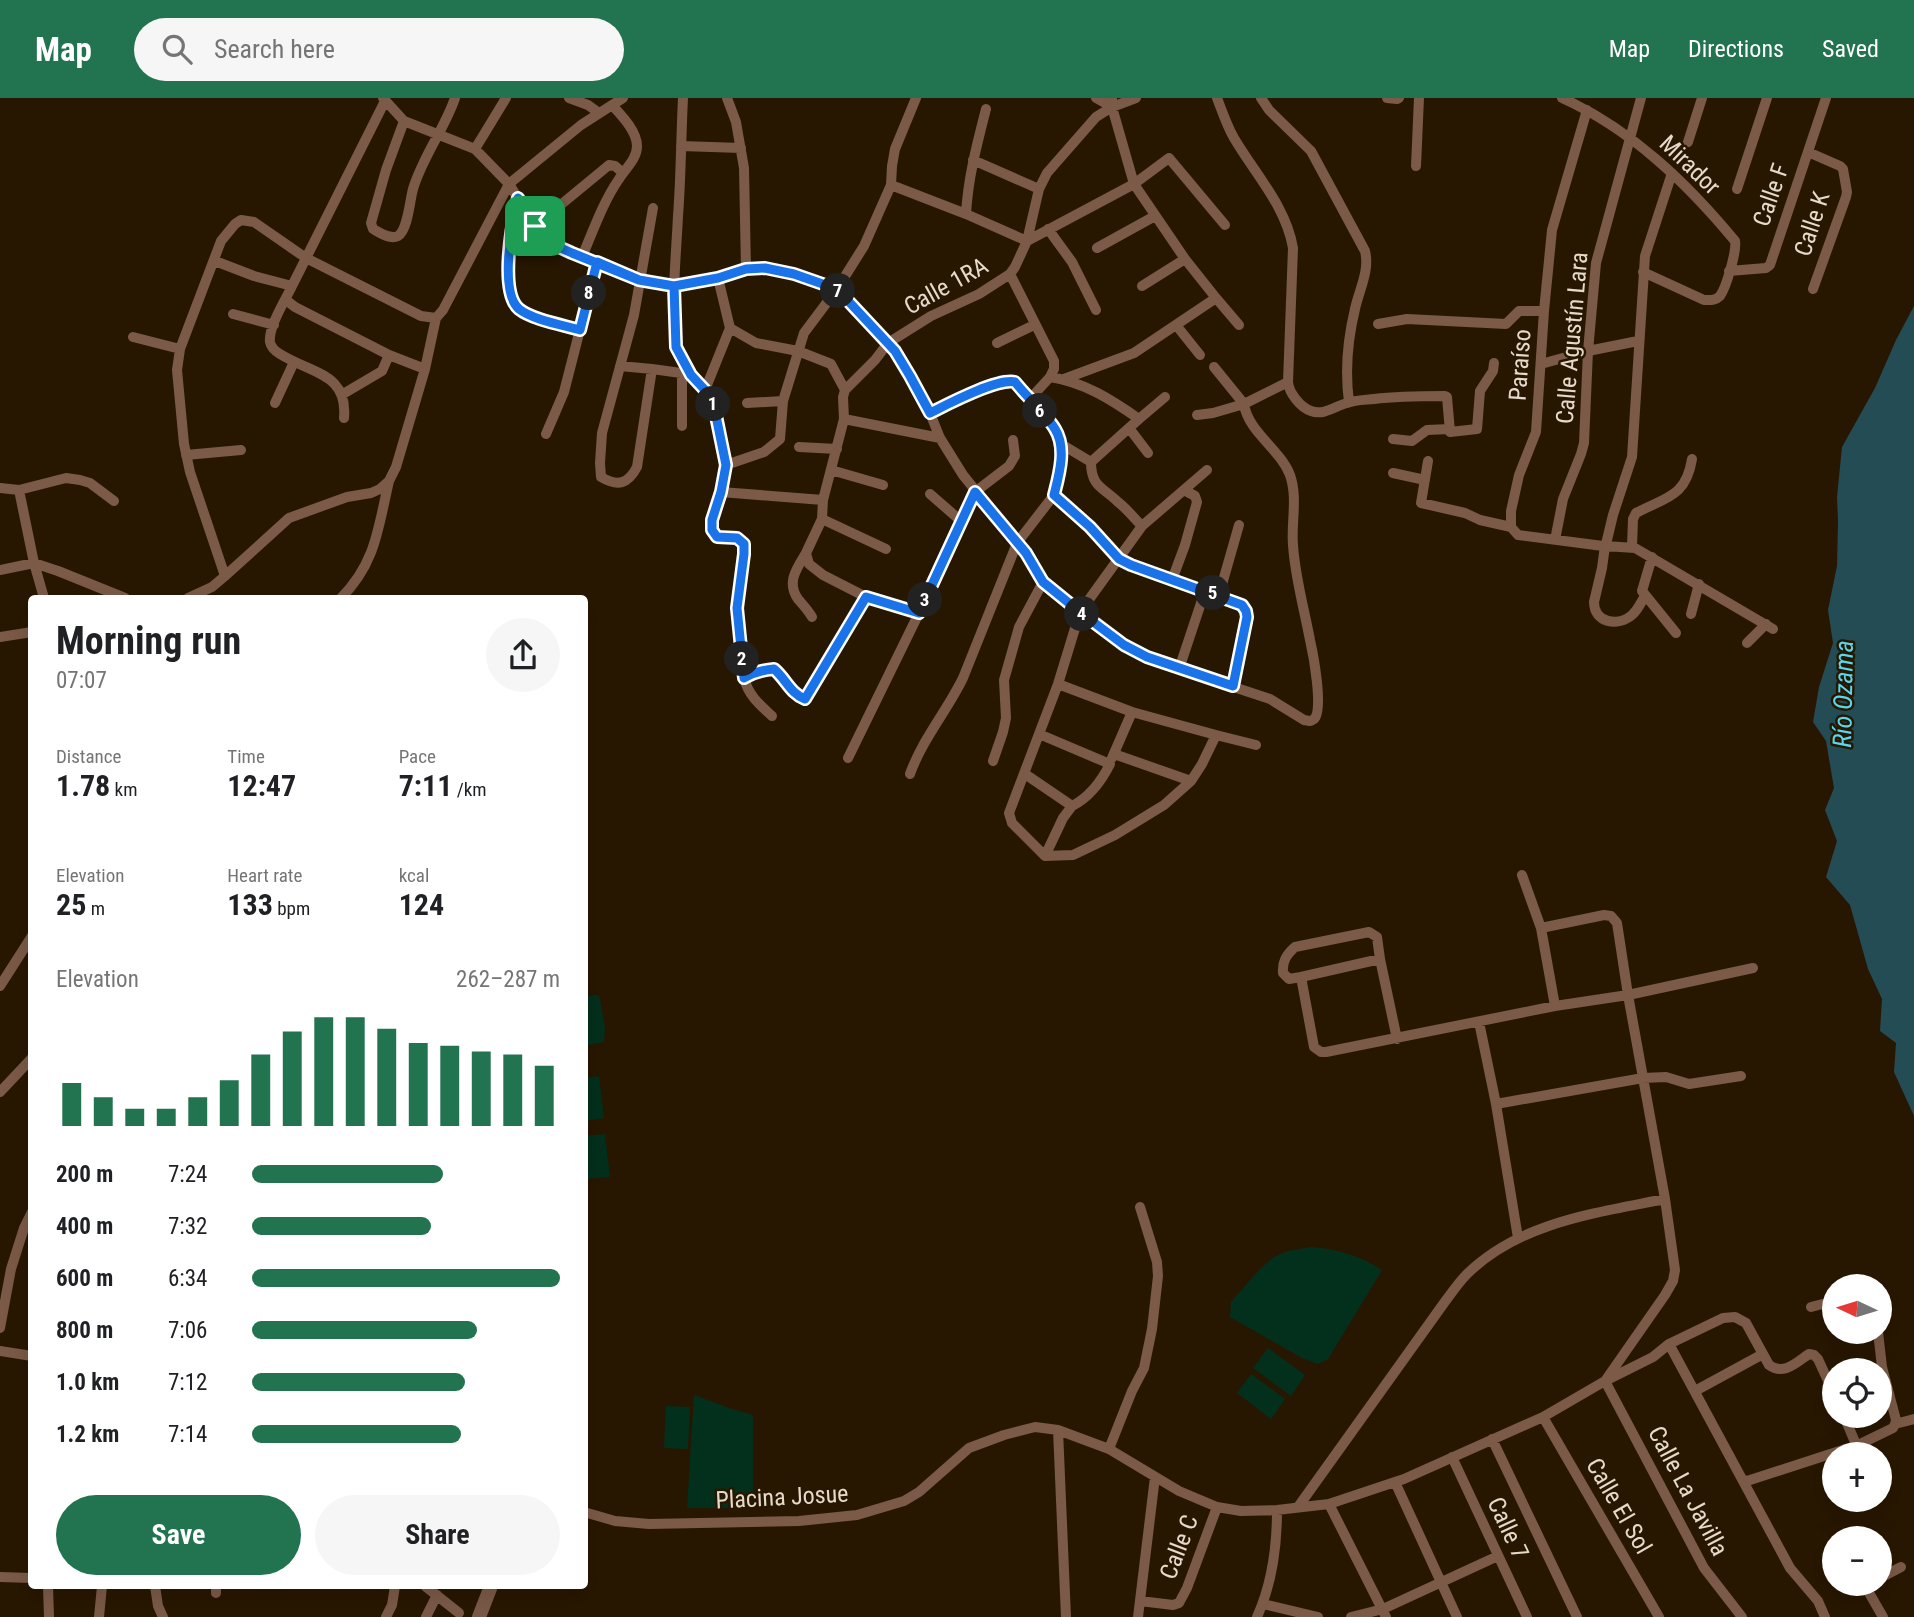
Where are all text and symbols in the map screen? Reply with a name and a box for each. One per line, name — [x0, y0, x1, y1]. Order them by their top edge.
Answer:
search box — [134, 18, 624, 81]
text: Map — [35, 30, 92, 69]
icon: search — [158, 30, 196, 68]
text: Search here — [214, 34, 335, 64]
text: Map — [1609, 35, 1650, 63]
text: Directions — [1688, 35, 1784, 63]
text: Saved — [1822, 35, 1879, 63]
street label: Mirador — [1654, 129, 1726, 201]
street label: Calle F — [1747, 160, 1795, 230]
street label: Calle K — [1788, 188, 1836, 260]
pin — [505, 196, 565, 256]
icon: arrive — [516, 207, 554, 245]
street label: Calle Agustín Lara — [1551, 251, 1593, 425]
street label: Calle 1RA — [899, 252, 993, 320]
pin: 7 — [820, 274, 856, 308]
pin: 8 — [572, 276, 606, 310]
text: 7 — [833, 279, 842, 302]
text: 8 — [584, 281, 593, 304]
street label: Paraíso — [1504, 328, 1536, 402]
pin: 1 — [696, 386, 730, 422]
text: 1 — [708, 392, 717, 415]
pin: 6 — [1023, 394, 1058, 428]
text: 6 — [1035, 399, 1044, 422]
pin: 5 — [1196, 575, 1230, 610]
text: 5 — [1208, 581, 1217, 604]
pin: 3 — [908, 582, 942, 618]
text: 3 — [920, 588, 929, 611]
pin: 4 — [1064, 596, 1100, 632]
text: 4 — [1077, 602, 1086, 625]
button: share — [486, 618, 560, 692]
text: Morning run — [56, 619, 241, 663]
water label: Río Ozama — [1827, 640, 1859, 748]
pin: 2 — [724, 642, 760, 676]
text: 2 — [737, 647, 746, 670]
text: 07:07 — [56, 667, 107, 694]
text: Distance — [56, 745, 121, 768]
text: Time — [227, 745, 265, 768]
text: Pace — [399, 745, 436, 768]
text: 1.78 — [56, 768, 110, 803]
text: 12:47 — [227, 768, 296, 803]
text: 7:11 — [399, 768, 452, 803]
text: km — [110, 778, 137, 801]
text: /km — [452, 778, 487, 801]
text: Elevation — [56, 864, 124, 887]
text: Heart rate — [227, 864, 302, 887]
text: kcal — [399, 864, 429, 887]
text: 25 — [56, 887, 86, 922]
text: 133 — [227, 887, 273, 922]
text: 124 — [399, 887, 444, 922]
text: m — [86, 897, 105, 920]
text: bpm — [273, 897, 310, 920]
text: Elevation — [56, 966, 139, 993]
text: 262–287 m — [456, 966, 560, 993]
text: 200 m — [56, 1161, 113, 1188]
text: 7:24 — [168, 1161, 207, 1188]
text: 400 m — [56, 1213, 113, 1240]
text: 7:32 — [168, 1213, 207, 1240]
text: 600 m — [56, 1265, 113, 1292]
text: 6:34 — [168, 1265, 207, 1292]
north arrow — [1822, 1274, 1892, 1344]
map controls — [1822, 1274, 1892, 1596]
text: 800 m — [56, 1317, 113, 1344]
text: 7:06 — [168, 1317, 207, 1344]
button: locate — [1822, 1358, 1892, 1428]
text: 1.0 km — [56, 1369, 119, 1396]
text: 7:12 — [168, 1369, 207, 1396]
text: 1.2 km — [56, 1421, 119, 1448]
text: 7:14 — [168, 1421, 207, 1448]
street label: Calle La Javilla — [1642, 1422, 1734, 1560]
button: + — [1822, 1442, 1892, 1512]
street label: Calle El Sol — [1580, 1453, 1658, 1559]
street label: Placina Josue — [715, 1480, 849, 1514]
street label: Calle 7 — [1482, 1493, 1534, 1563]
button: Save — [56, 1495, 301, 1575]
button: Share — [315, 1495, 560, 1575]
street label: Calle C — [1154, 1511, 1204, 1583]
button: − — [1822, 1526, 1892, 1596]

